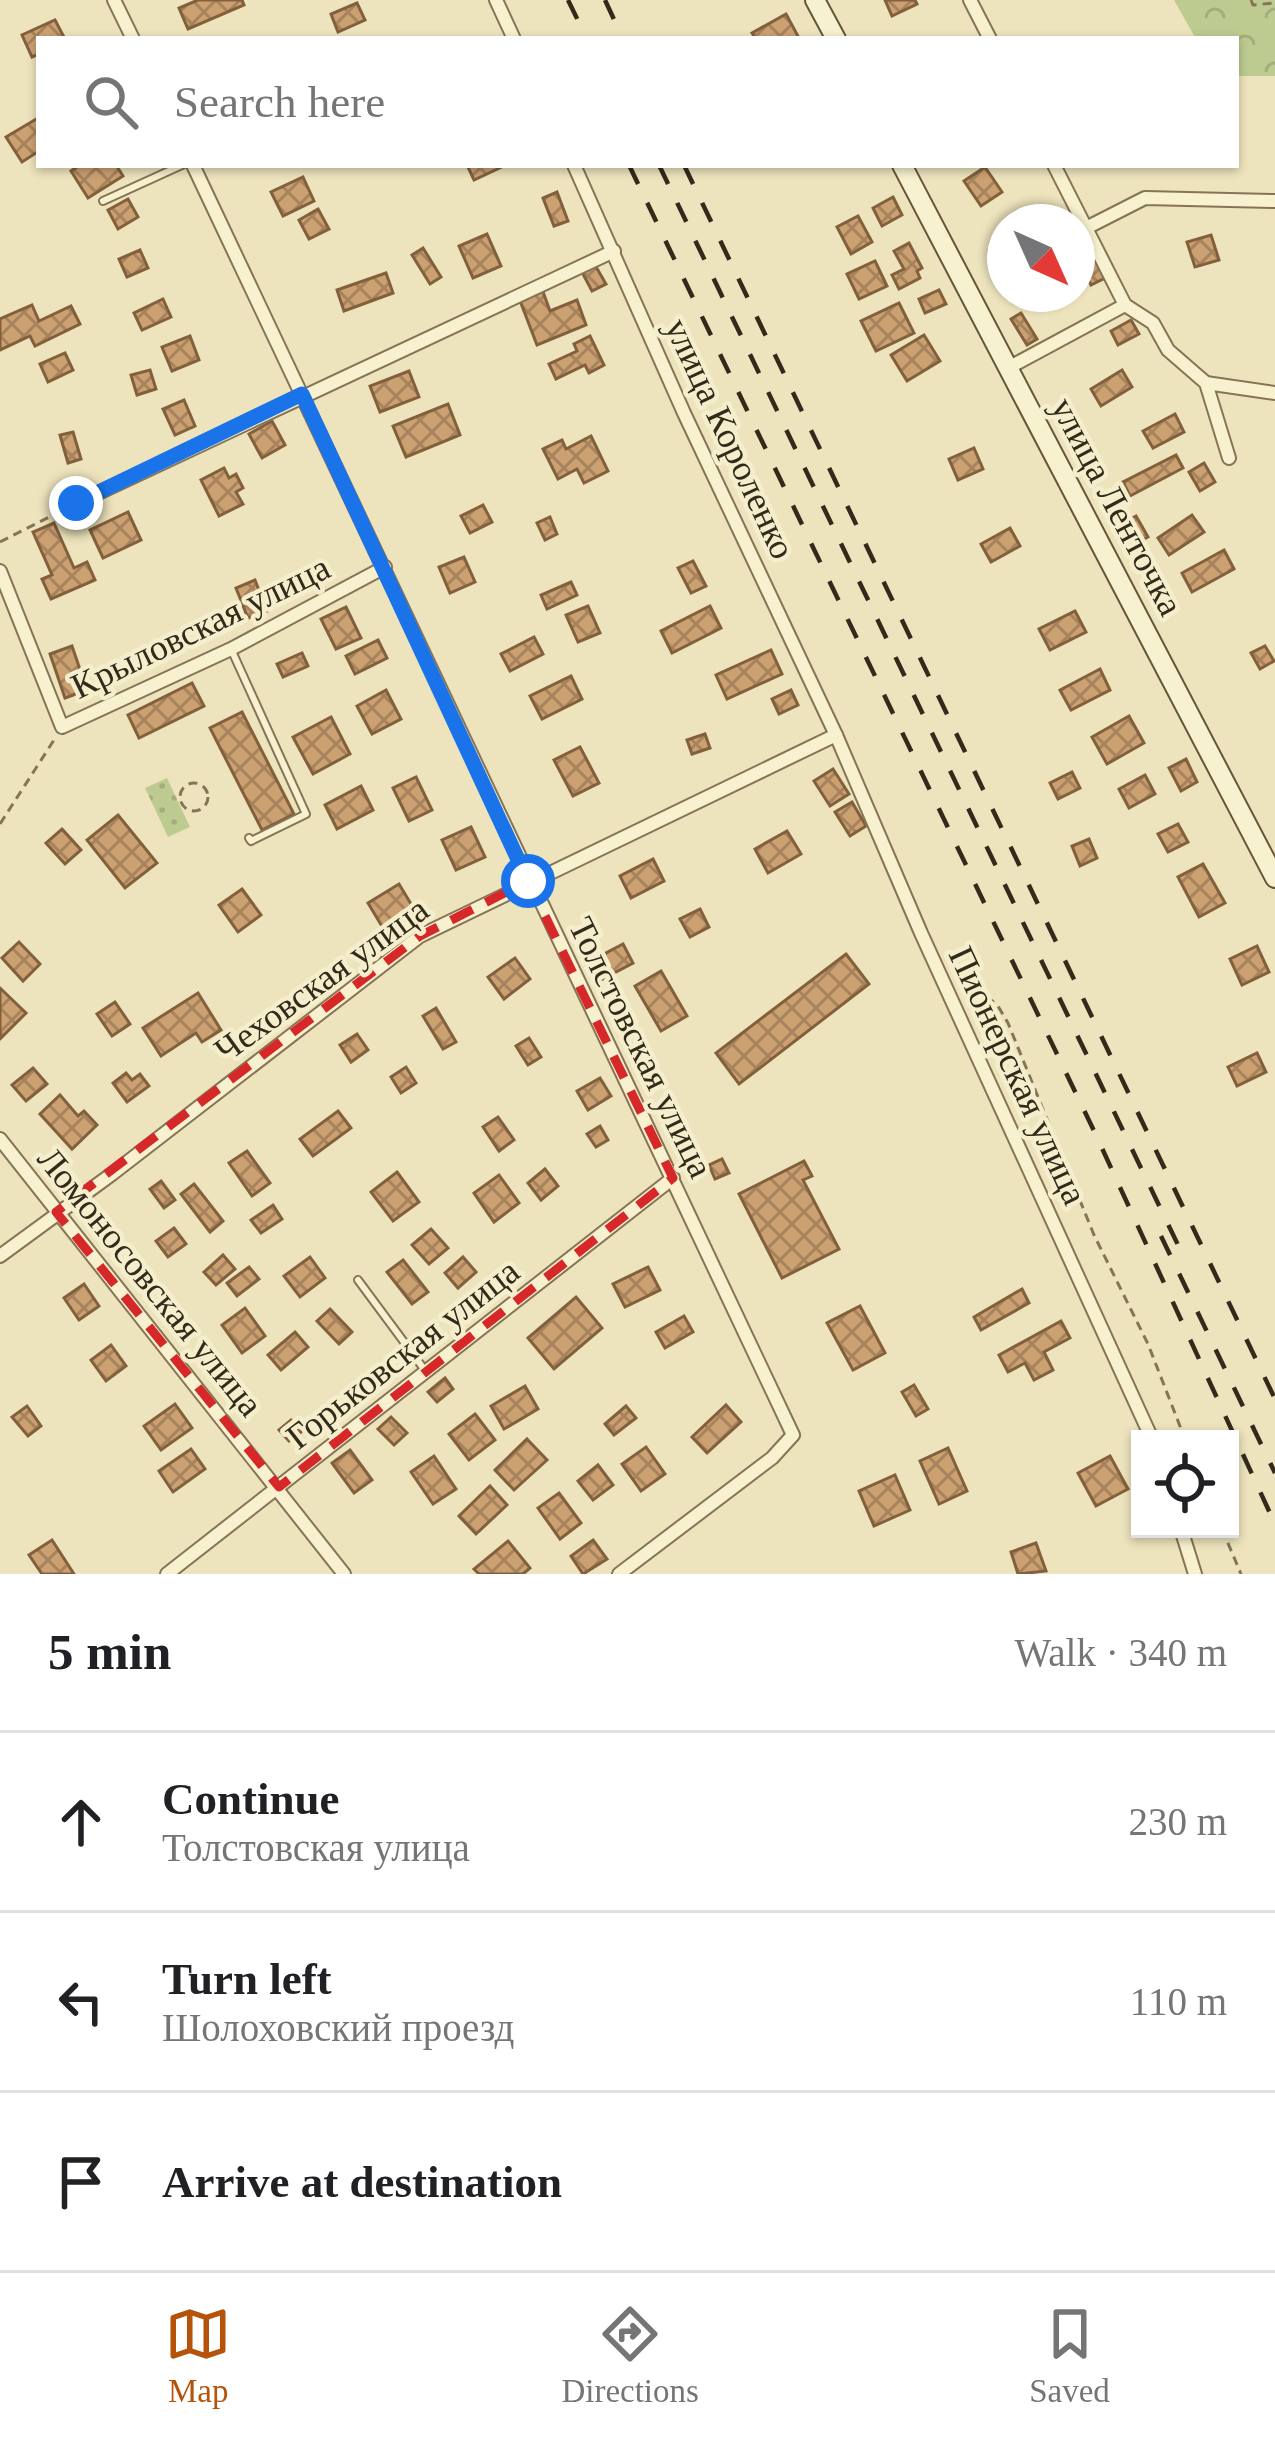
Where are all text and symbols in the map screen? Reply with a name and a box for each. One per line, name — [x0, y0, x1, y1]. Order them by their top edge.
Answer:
search box — [36, 36, 1239, 168]
icon: search — [78, 69, 144, 135]
text: Search here — [174, 77, 385, 127]
north arrow — [987, 204, 1095, 312]
street label: улица Короленко — [657, 312, 803, 565]
street label: улица Ленточка — [1043, 391, 1191, 622]
route end — [49, 476, 103, 530]
street label: Крыловская улица — [65, 547, 336, 707]
route start — [501, 854, 555, 908]
street label: Чеховская улица — [207, 889, 436, 1071]
street label: Толстовская улица — [561, 911, 721, 1184]
street label: Пионерская улица — [941, 940, 1095, 1211]
street label: Ломоносовская улица — [30, 1139, 271, 1424]
street label: Горьковская улица — [278, 1251, 527, 1457]
map controls — [1131, 1430, 1239, 1538]
button: locate — [1131, 1430, 1239, 1538]
text: 5 min — [48, 1624, 171, 1680]
text: Walk · 340 m — [1015, 1631, 1227, 1674]
text: Continue — [162, 1774, 340, 1824]
icon: ahead — [48, 1789, 114, 1855]
text: 230 m — [1128, 1800, 1227, 1843]
text: Толстовская улица — [162, 1826, 470, 1869]
text: Turn left — [162, 1954, 332, 2004]
icon: left — [48, 1969, 114, 2035]
text: 110 m — [1130, 1980, 1227, 2023]
text: Шолоховский проезд — [162, 2006, 514, 2049]
icon: arrive — [48, 2149, 114, 2215]
text: Arrive at destination — [162, 2157, 562, 2207]
tab: Map — [165, 2301, 231, 2410]
tab: Directions — [561, 2301, 699, 2410]
tab: Saved — [1029, 2301, 1110, 2410]

